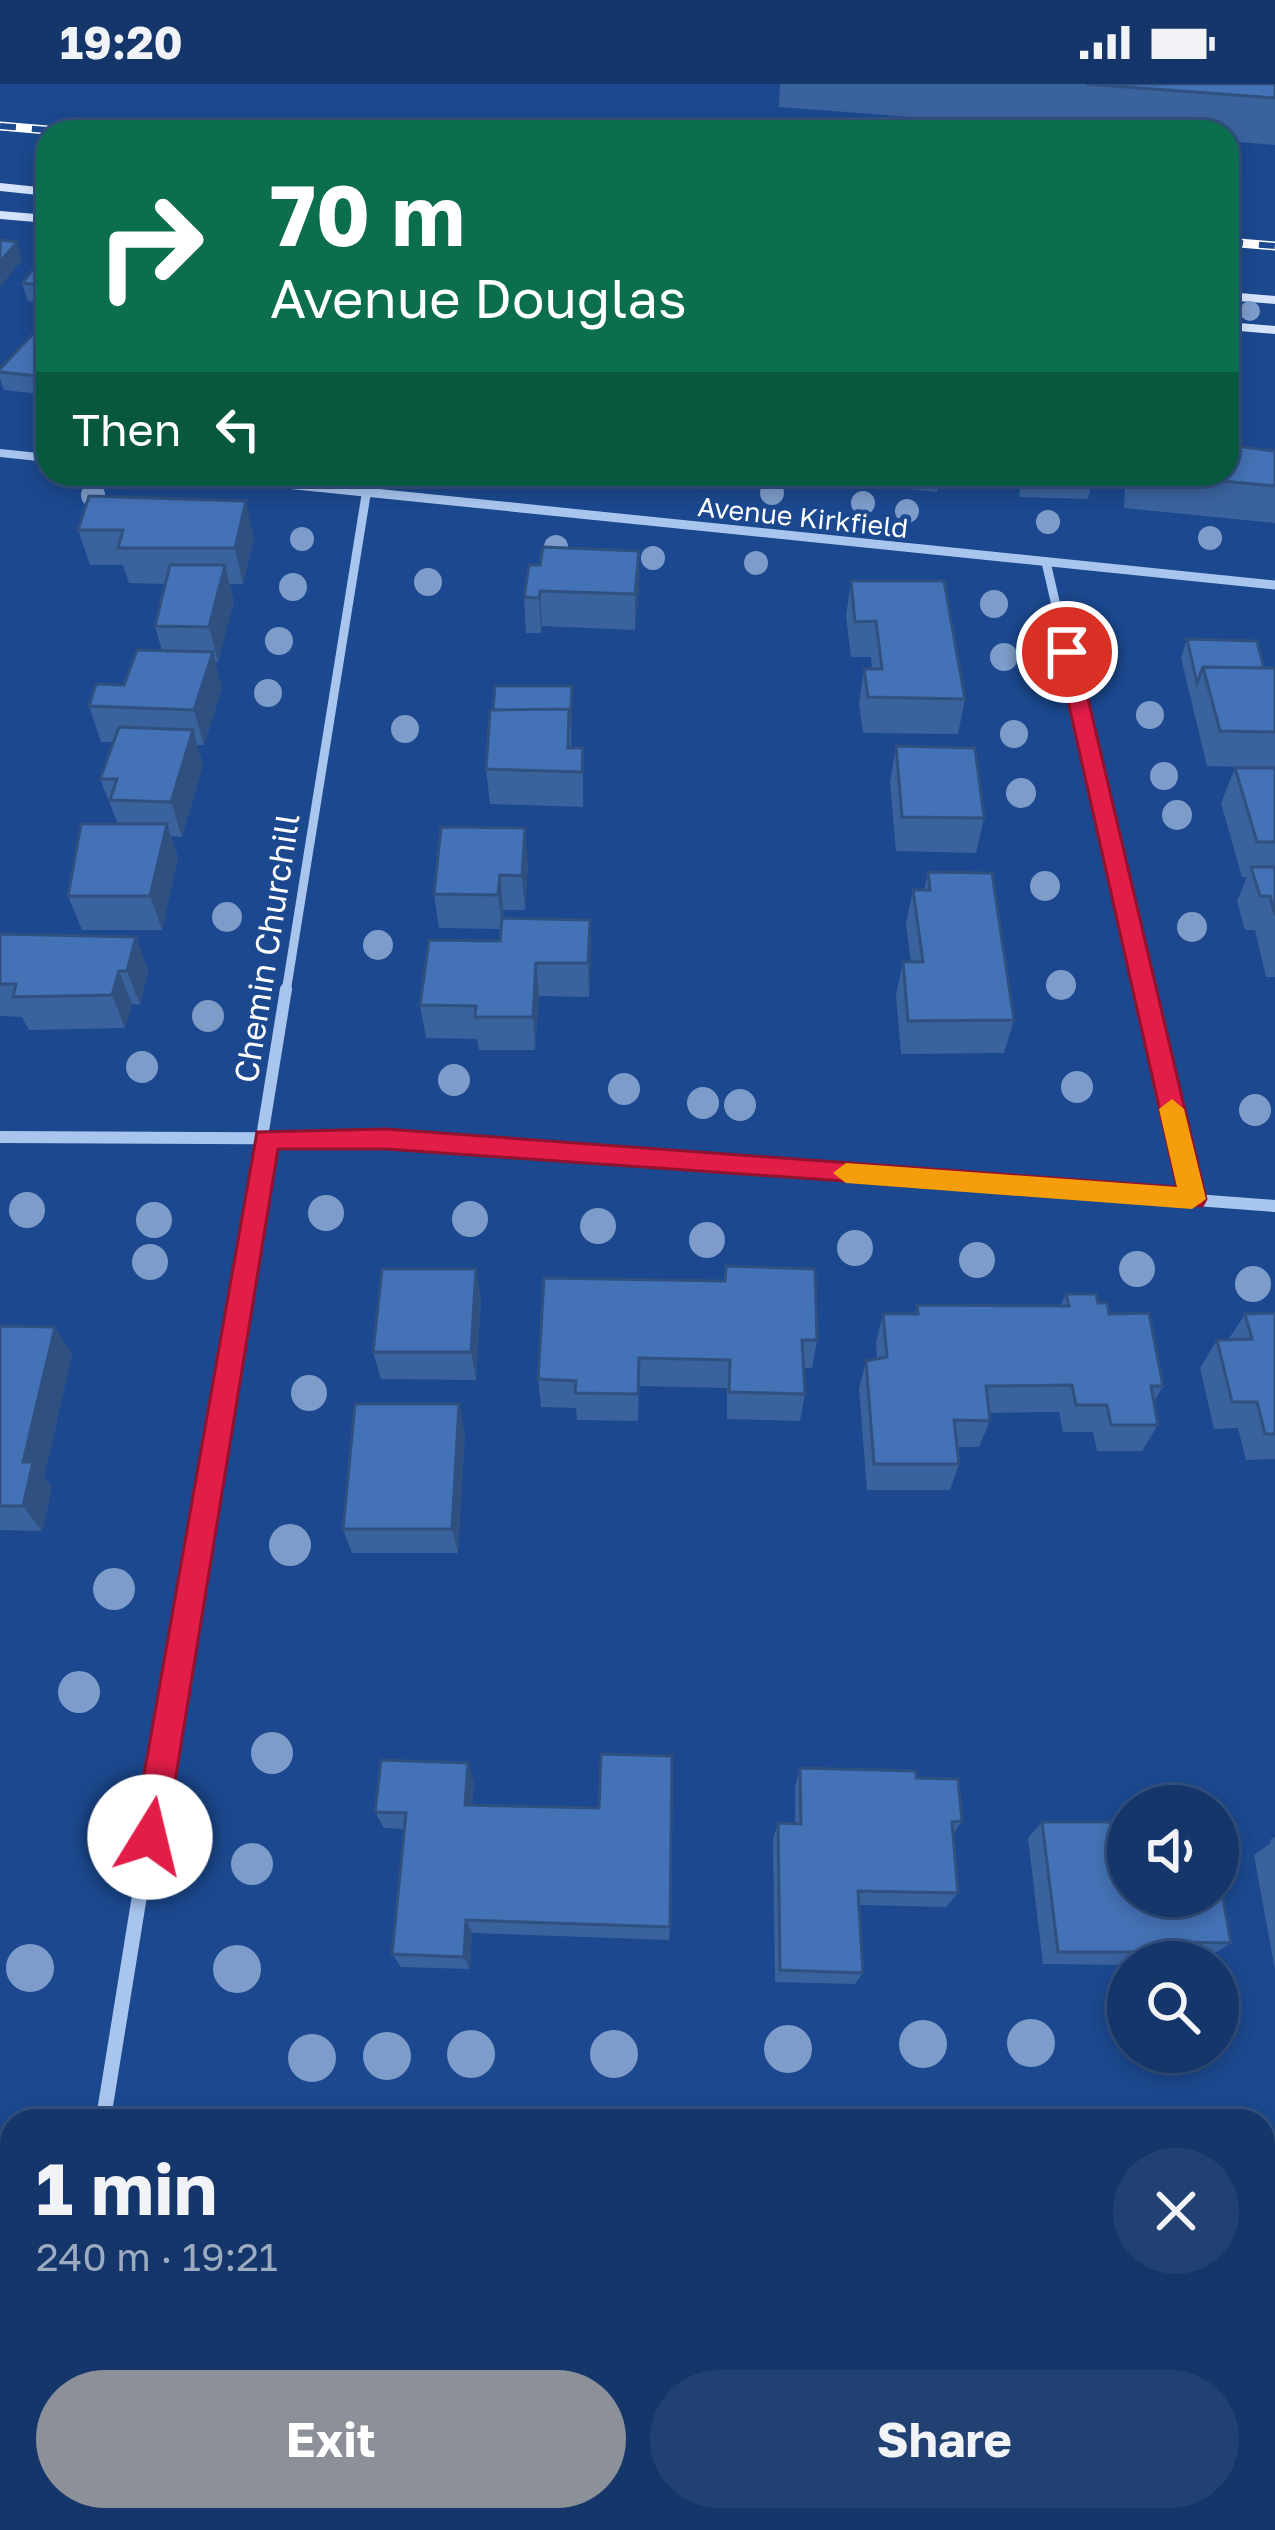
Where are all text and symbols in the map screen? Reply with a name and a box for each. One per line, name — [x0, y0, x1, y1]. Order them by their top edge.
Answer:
text: 19:20 — [60, 15, 183, 69]
text: 70 m — [270, 164, 465, 264]
icon: right — [72, 168, 228, 324]
text: Avenue Douglas — [270, 265, 687, 330]
icon: left — [205, 396, 271, 462]
text: Then — [72, 402, 181, 456]
street label: Avenue Kirkfield — [696, 490, 910, 544]
pin — [1016, 601, 1118, 703]
icon: arrive — [1034, 619, 1100, 685]
street label: Chemin Churchill — [225, 811, 307, 1085]
position arrow — [87, 1774, 213, 1900]
map controls — [1107, 1785, 1239, 2073]
button: sound — [1107, 1785, 1239, 1917]
button: search — [1107, 1941, 1239, 2073]
text: 1 min — [36, 2144, 217, 2231]
button: close — [1113, 2148, 1239, 2274]
text: 240 m · 19:21 — [36, 2233, 278, 2280]
button: Exit — [36, 2370, 626, 2508]
button: Share — [650, 2370, 1239, 2508]

